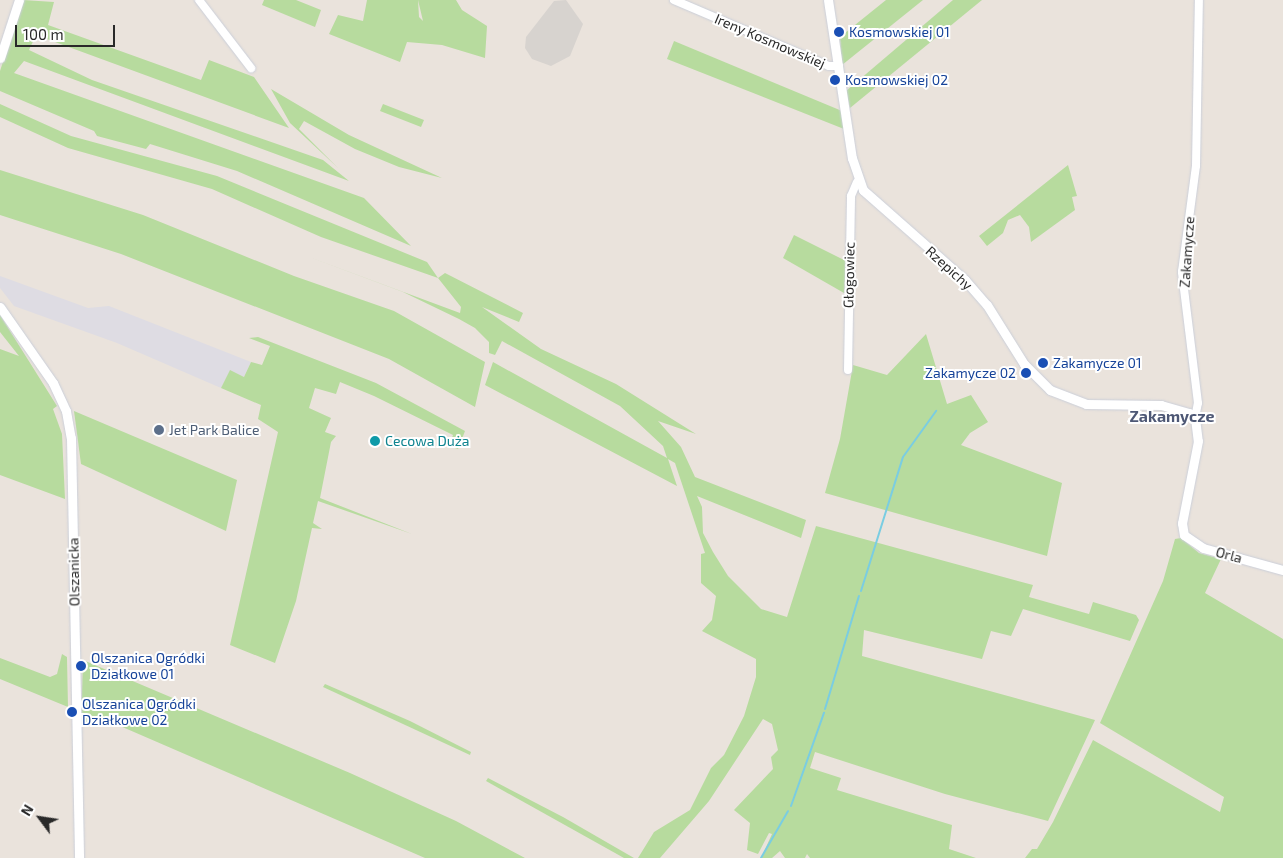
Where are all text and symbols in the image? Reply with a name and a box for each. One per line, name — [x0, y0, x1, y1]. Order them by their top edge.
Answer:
street label: Ireny Kosmowskiej — [712, 10, 828, 72]
scale bar — [18, 15, 118, 47]
place label: Kosmowskiej 01 — [849, 24, 950, 40]
text: 100 m — [23, 25, 64, 43]
marker: Kosmowskiej 01 — [833, 26, 845, 38]
place label: Kosmowskiej 02 — [845, 72, 948, 88]
marker: Kosmowskiej 02 — [829, 74, 841, 86]
street label: Zakamycze — [1176, 216, 1198, 288]
street label: Głogowiec — [840, 242, 858, 308]
street label: Rzepichy — [922, 243, 976, 293]
place label: Zakamycze 01 — [1053, 355, 1142, 371]
marker: Zakamycze 01 — [1037, 357, 1049, 369]
place label: Zakamycze 02 — [925, 365, 1016, 381]
marker: Zakamycze 02 — [1020, 367, 1032, 379]
district label: Zakamycze — [1129, 406, 1215, 426]
place label: Jet Park Balice — [169, 422, 260, 438]
marker: Jet Park Balice — [153, 424, 165, 436]
place label: Cecowa Duża — [385, 433, 470, 449]
marker: Cecowa Duża — [369, 435, 381, 447]
street label: Olszanicka — [65, 538, 83, 606]
street label: Orla — [1214, 543, 1244, 567]
place label: Olszanica Ogródki Działkowe 01 — [91, 650, 205, 682]
marker: Olszanica Ogródki Działkowe 01 — [75, 660, 87, 672]
place label: Olszanica Ogródki Działkowe 02 — [82, 696, 196, 729]
marker: Olszanica Ogródki Działkowe 02 — [66, 706, 78, 718]
north arrow — [15, 793, 65, 843]
text: N — [17, 801, 37, 819]

